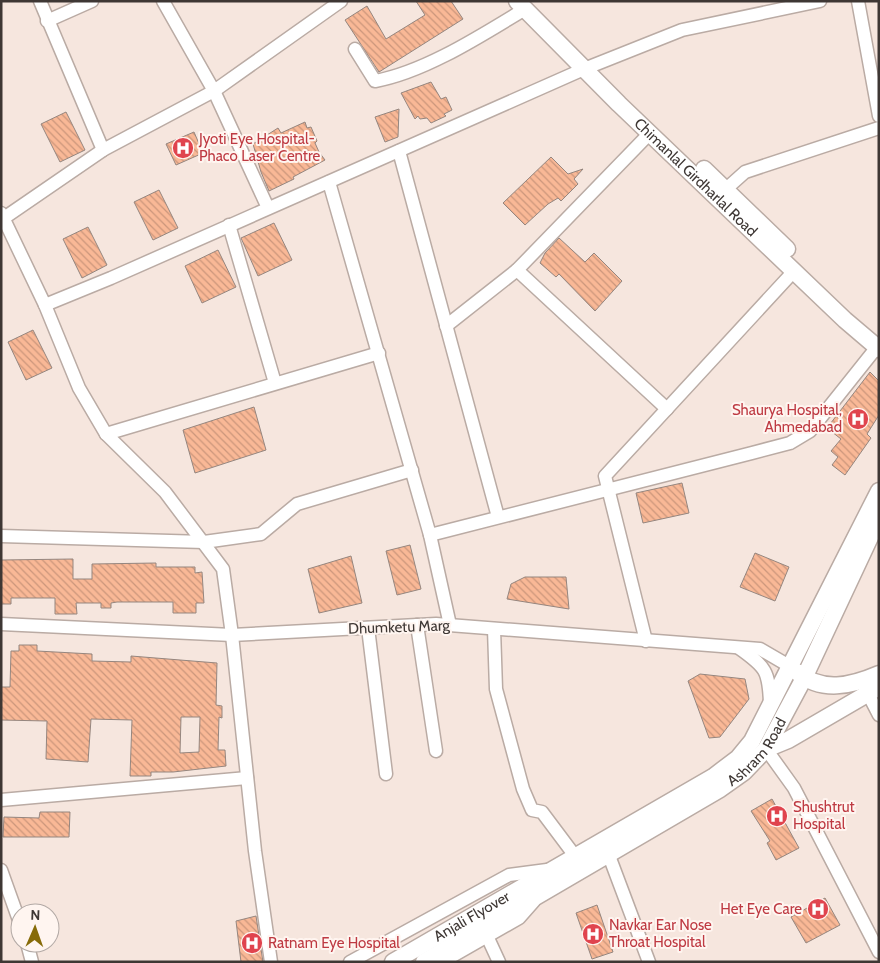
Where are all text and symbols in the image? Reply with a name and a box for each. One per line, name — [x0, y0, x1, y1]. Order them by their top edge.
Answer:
street label: Chimanlal Girdharlal Road — [630, 114, 761, 240]
place label: Jyoti Eye Hospital- Phaco Laser Centre — [198, 130, 320, 165]
hospital icon: Jyoti Eye Hospital- Phaco Laser Centre — [171, 136, 195, 160]
place label: Shaurya Hospital, Ahmedabad — [732, 401, 842, 436]
hospital icon: Shaurya Hospital, Ahmedabad — [846, 407, 870, 431]
street label: Dhumketu Marg — [348, 616, 451, 638]
street label: Ashram Road — [724, 715, 790, 790]
place label: Shushtrut Hospital — [793, 798, 855, 833]
hospital icon: Shushtrut Hospital — [765, 804, 789, 828]
street label: Anjali Flyover — [431, 887, 513, 945]
hospital icon: Het Eye Care — [806, 897, 830, 921]
place label: Het Eye Care — [720, 900, 802, 918]
north arrow — [10, 903, 60, 953]
text: N — [30, 906, 41, 924]
place label: Navkar Ear Nose Throat Hospital — [609, 916, 712, 951]
hospital icon: Navkar Ear Nose Throat Hospital — [581, 922, 605, 946]
hospital icon: Ratnam Eye Hospital — [240, 931, 264, 955]
place label: Ratnam Eye Hospital — [268, 934, 400, 952]

